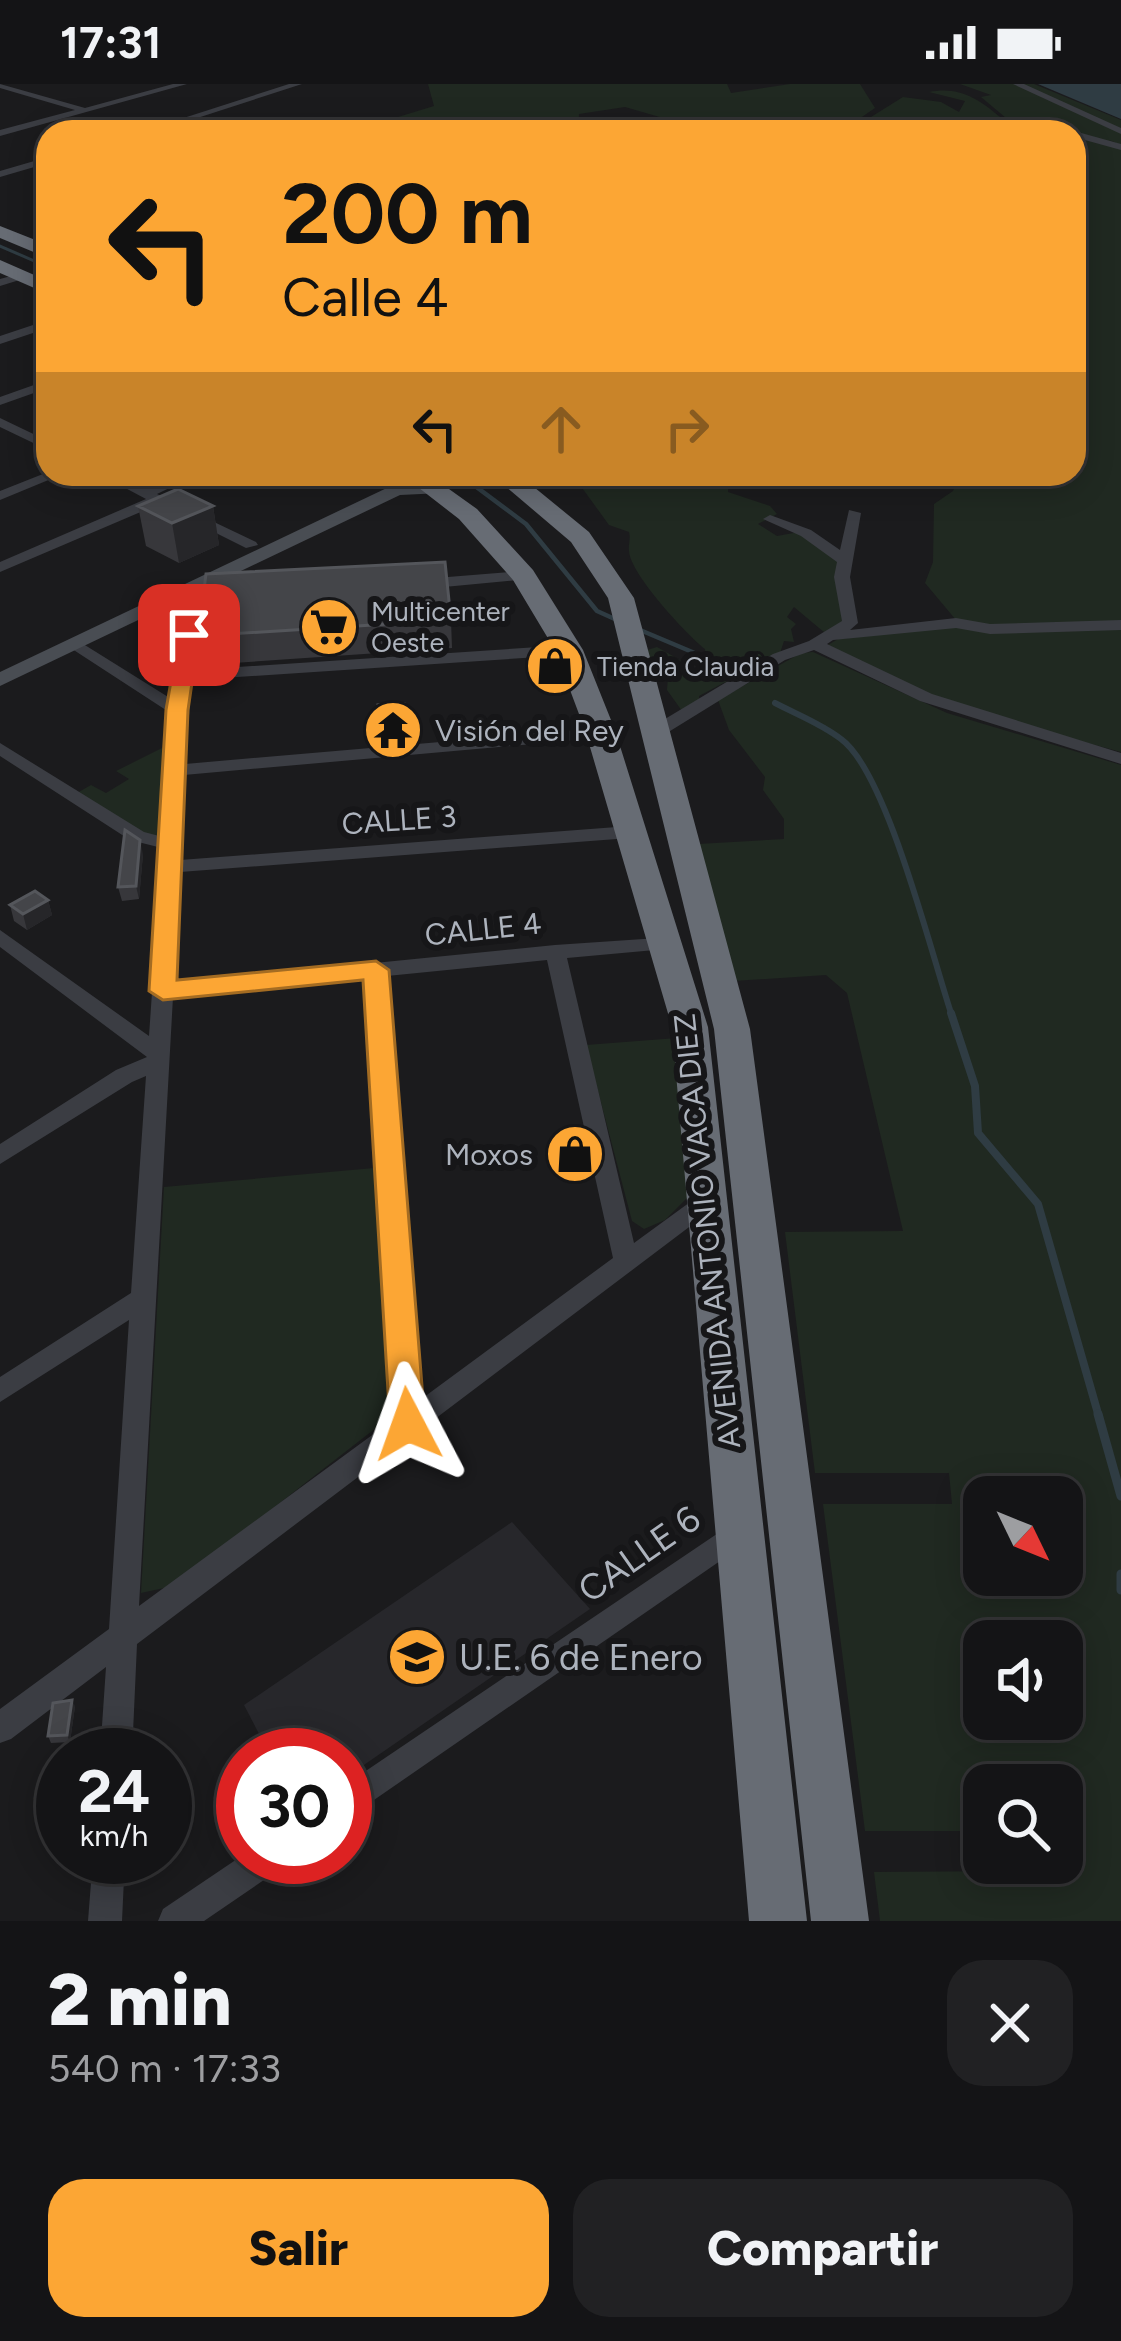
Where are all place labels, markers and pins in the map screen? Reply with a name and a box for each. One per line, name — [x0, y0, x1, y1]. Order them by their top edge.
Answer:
pin — [138, 584, 240, 686]
place label: Multicenter Oeste — [371, 595, 510, 659]
supermarket icon: Multicenter Oeste — [298, 596, 360, 658]
shop icon: Tienda Claudia — [524, 635, 586, 697]
place label: Tienda Claudia — [597, 650, 774, 683]
temple icon: Visión del Rey — [362, 699, 424, 761]
place label: Visión del Rey — [435, 712, 624, 749]
shop icon: Moxos — [544, 1123, 606, 1185]
place label: Moxos — [445, 1136, 533, 1173]
school or university icon: U.E. 6 de Enero — [386, 1626, 448, 1688]
place label: U.E. 6 de Enero — [459, 1636, 703, 1679]

